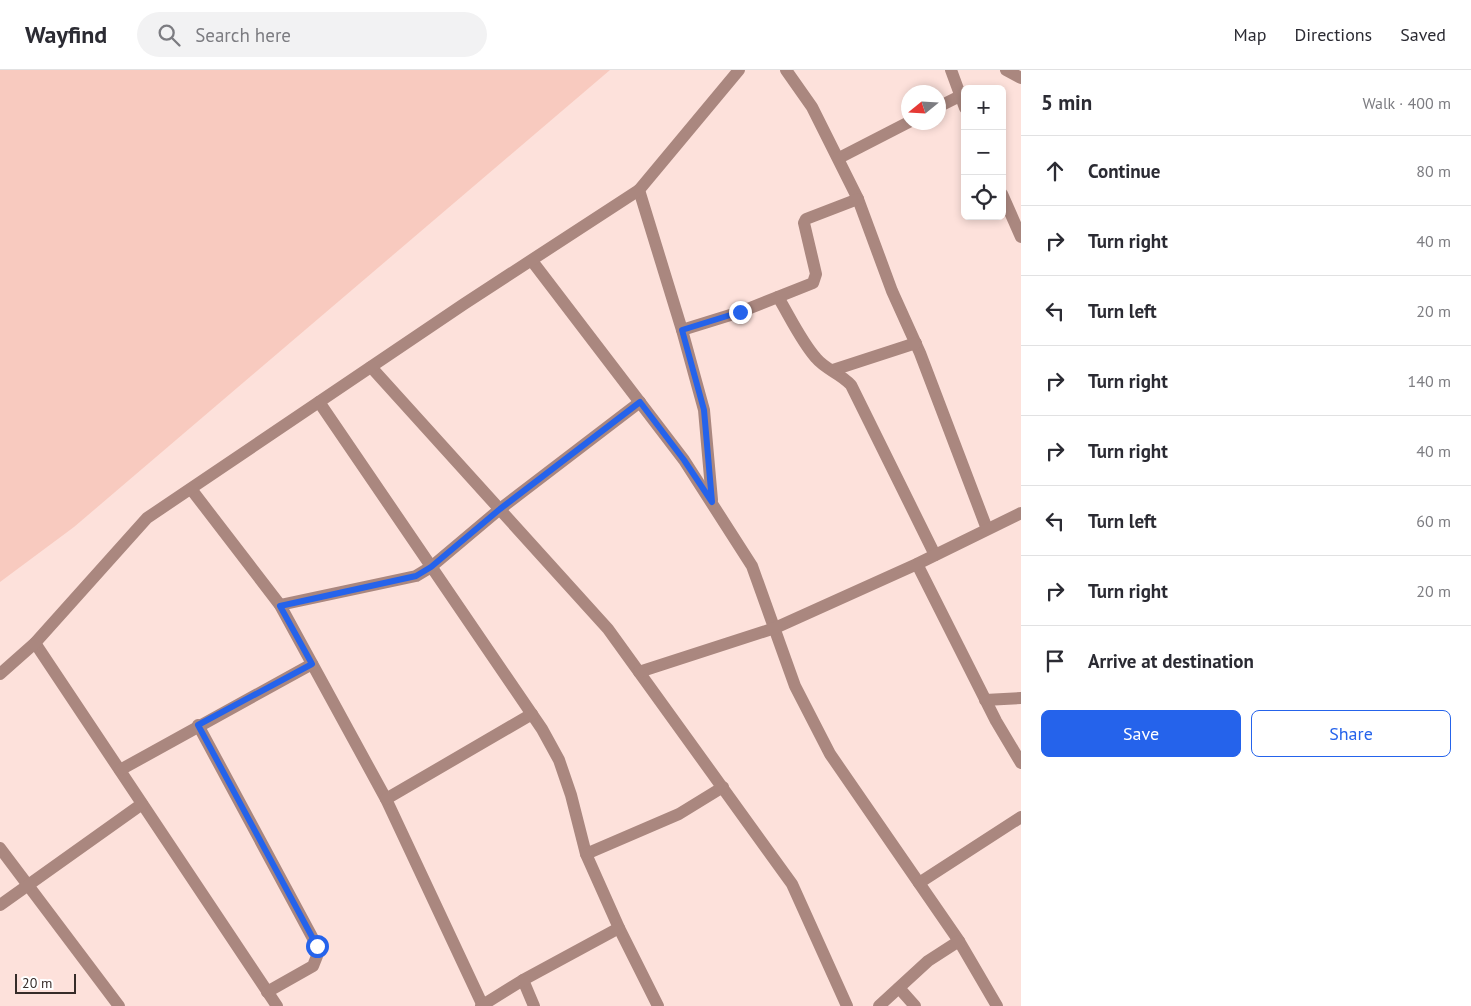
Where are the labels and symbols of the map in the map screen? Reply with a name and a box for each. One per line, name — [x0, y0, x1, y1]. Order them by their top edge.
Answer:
north arrow — [901, 85, 946, 130]
route end — [729, 301, 752, 324]
route start — [306, 935, 329, 958]
scale bar — [15, 971, 76, 994]

